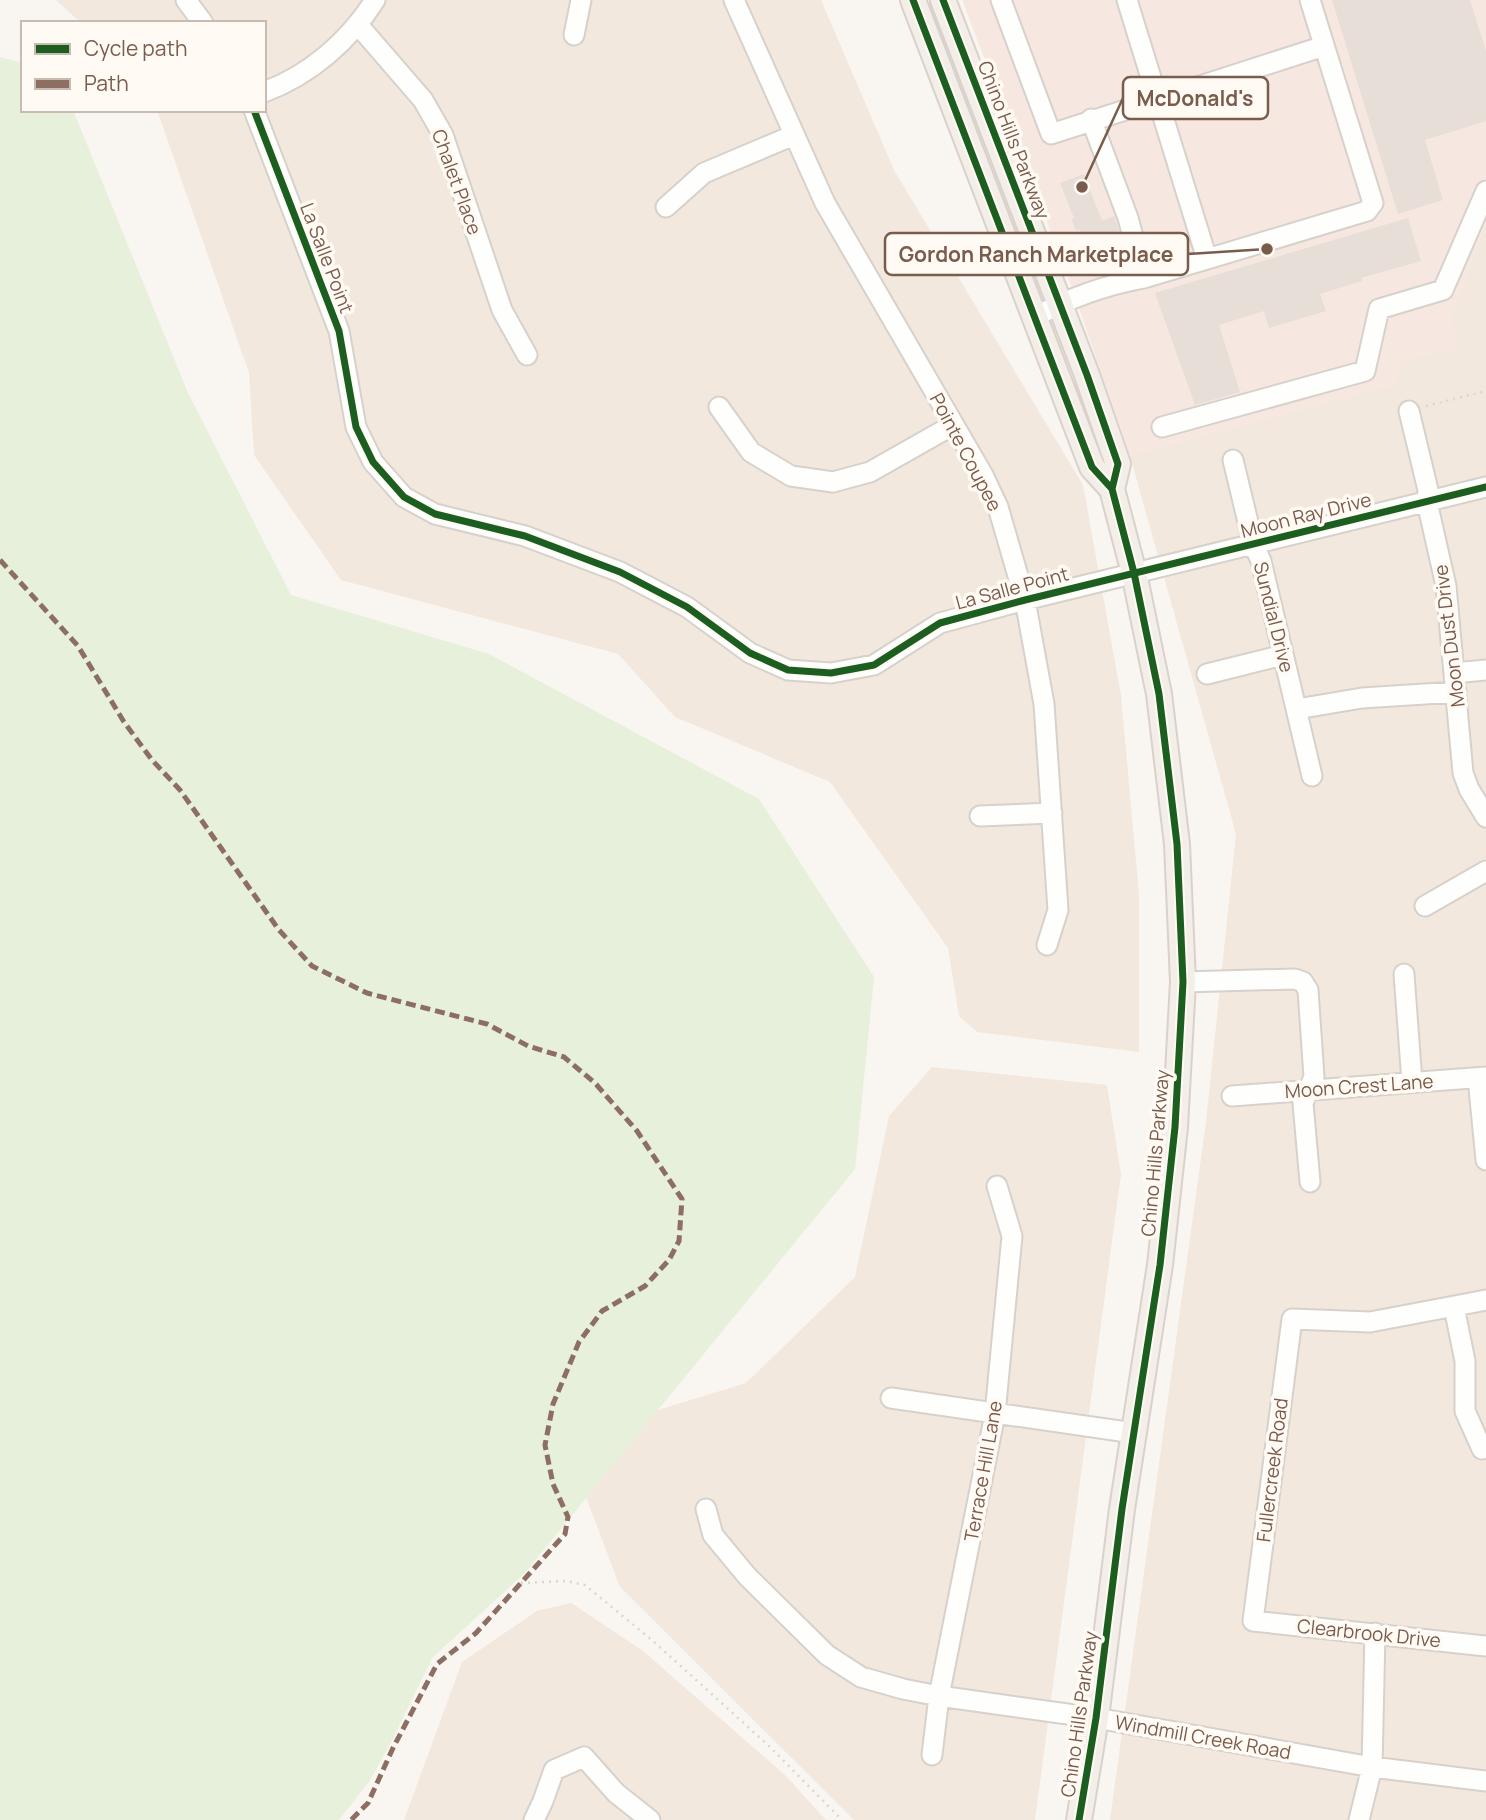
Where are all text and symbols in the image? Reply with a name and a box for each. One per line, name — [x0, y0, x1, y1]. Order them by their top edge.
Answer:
legend — [21, 21, 266, 112]
text: Cycle path — [84, 34, 187, 62]
street label: Chino Hills Parkway — [972, 57, 1056, 223]
text: Path — [84, 69, 129, 97]
callout: McDonald's — [1123, 77, 1268, 119]
text: McDonald's — [1137, 84, 1253, 112]
street label: Chalet Place — [426, 126, 488, 238]
street label: La Salle Point — [294, 199, 360, 317]
callout: Gordon Ranch Marketplace — [885, 233, 1188, 275]
text: Gordon Ranch Marketplace — [899, 240, 1173, 268]
street label: Pointe Coupee — [924, 388, 1008, 516]
street label: Moon Ray Drive — [1238, 486, 1374, 544]
street label: Sundial Drive — [1248, 559, 1300, 675]
street label: La Salle Point — [953, 560, 1071, 616]
street label: Moon Dust Drive — [1427, 563, 1471, 709]
street label: Chino Hills Parkway — [1135, 1068, 1175, 1238]
street label: Moon Crest Lane — [1284, 1068, 1434, 1104]
street label: Fullercreek Road — [1250, 1396, 1294, 1544]
street label: Terrace Hill Lane — [958, 1399, 1008, 1543]
street label: Clearbrook Drive — [1296, 1613, 1442, 1653]
street label: Chino Hills Parkway — [1054, 1629, 1104, 1799]
street label: Windmill Creek Road — [1113, 1709, 1293, 1765]

